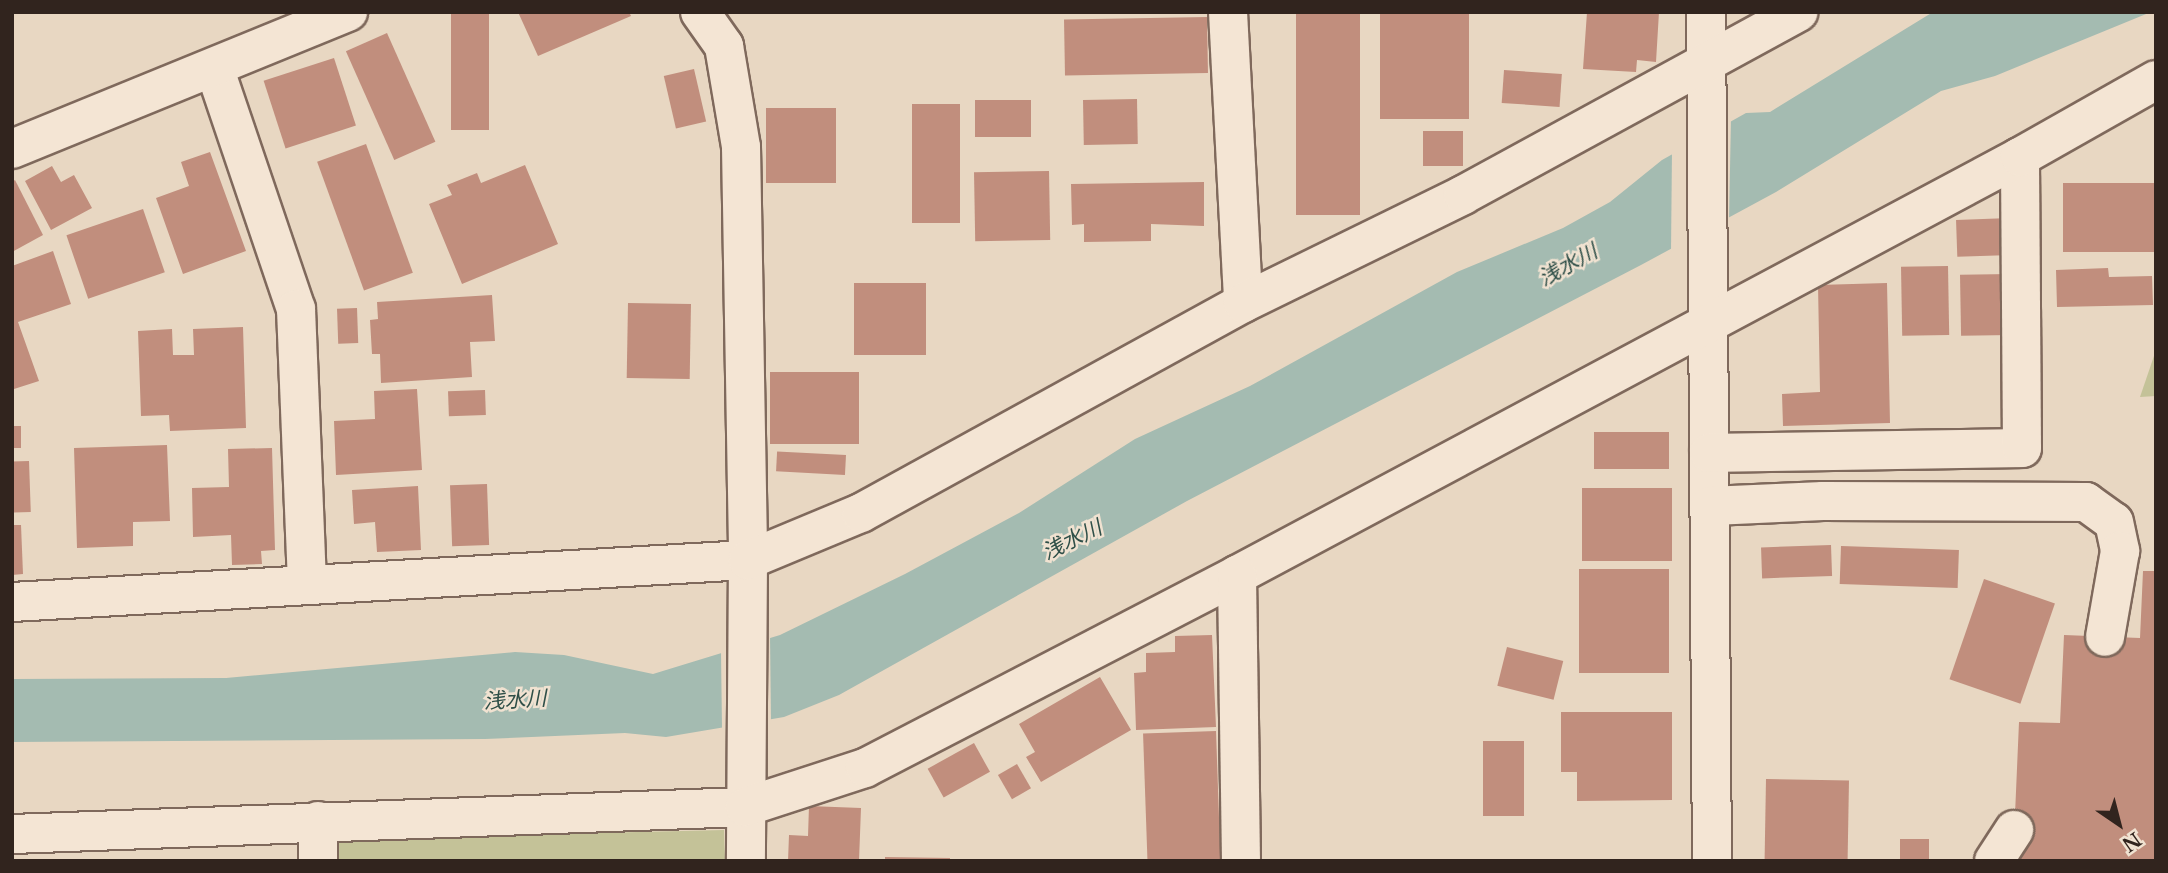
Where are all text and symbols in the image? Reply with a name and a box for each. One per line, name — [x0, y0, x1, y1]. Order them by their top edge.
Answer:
water label: 浅水川 — [1534, 239, 1602, 291]
water label: 浅水川 — [1038, 515, 1106, 565]
water label: 浅水川 — [483, 686, 547, 714]
north arrow — [2084, 789, 2154, 859]
text: N — [2117, 827, 2145, 856]

